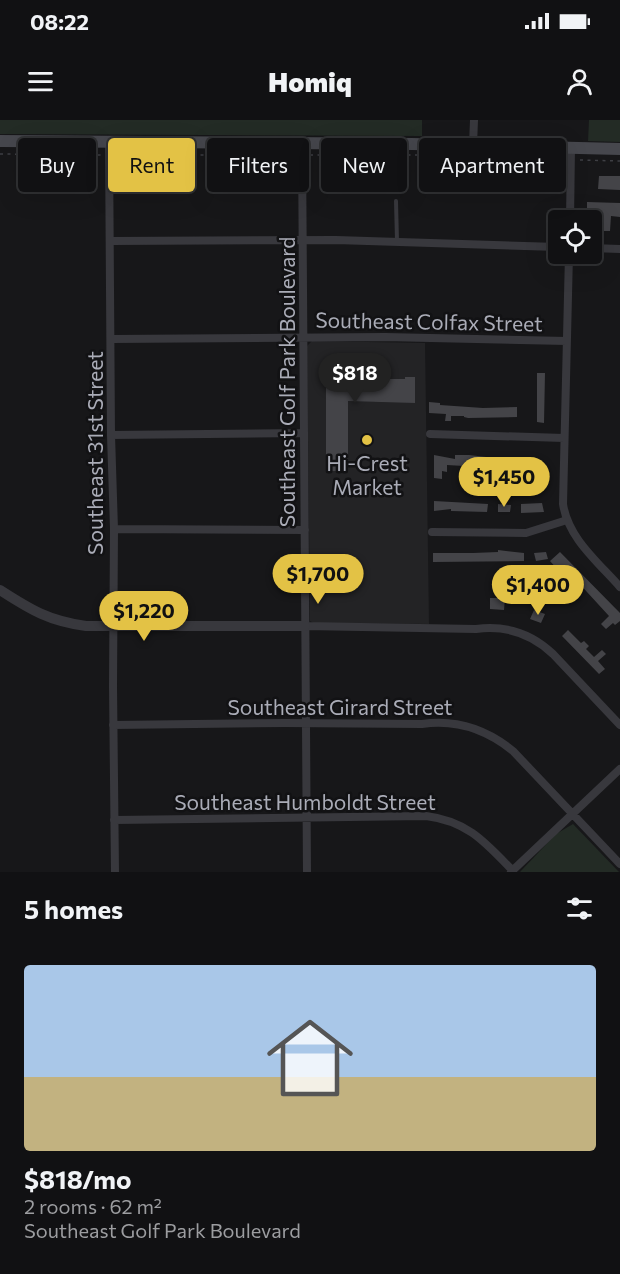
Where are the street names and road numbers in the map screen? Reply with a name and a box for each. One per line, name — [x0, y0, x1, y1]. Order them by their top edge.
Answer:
street label: Southeast Golf Park Boulevard — [274, 237, 299, 527]
street label: Southeast Colfax Street — [315, 307, 543, 335]
street label: Southeast 31st Street — [82, 351, 107, 555]
street label: Southeast Girard Street — [228, 694, 452, 719]
street label: Southeast Humboldt Street — [174, 789, 436, 814]

